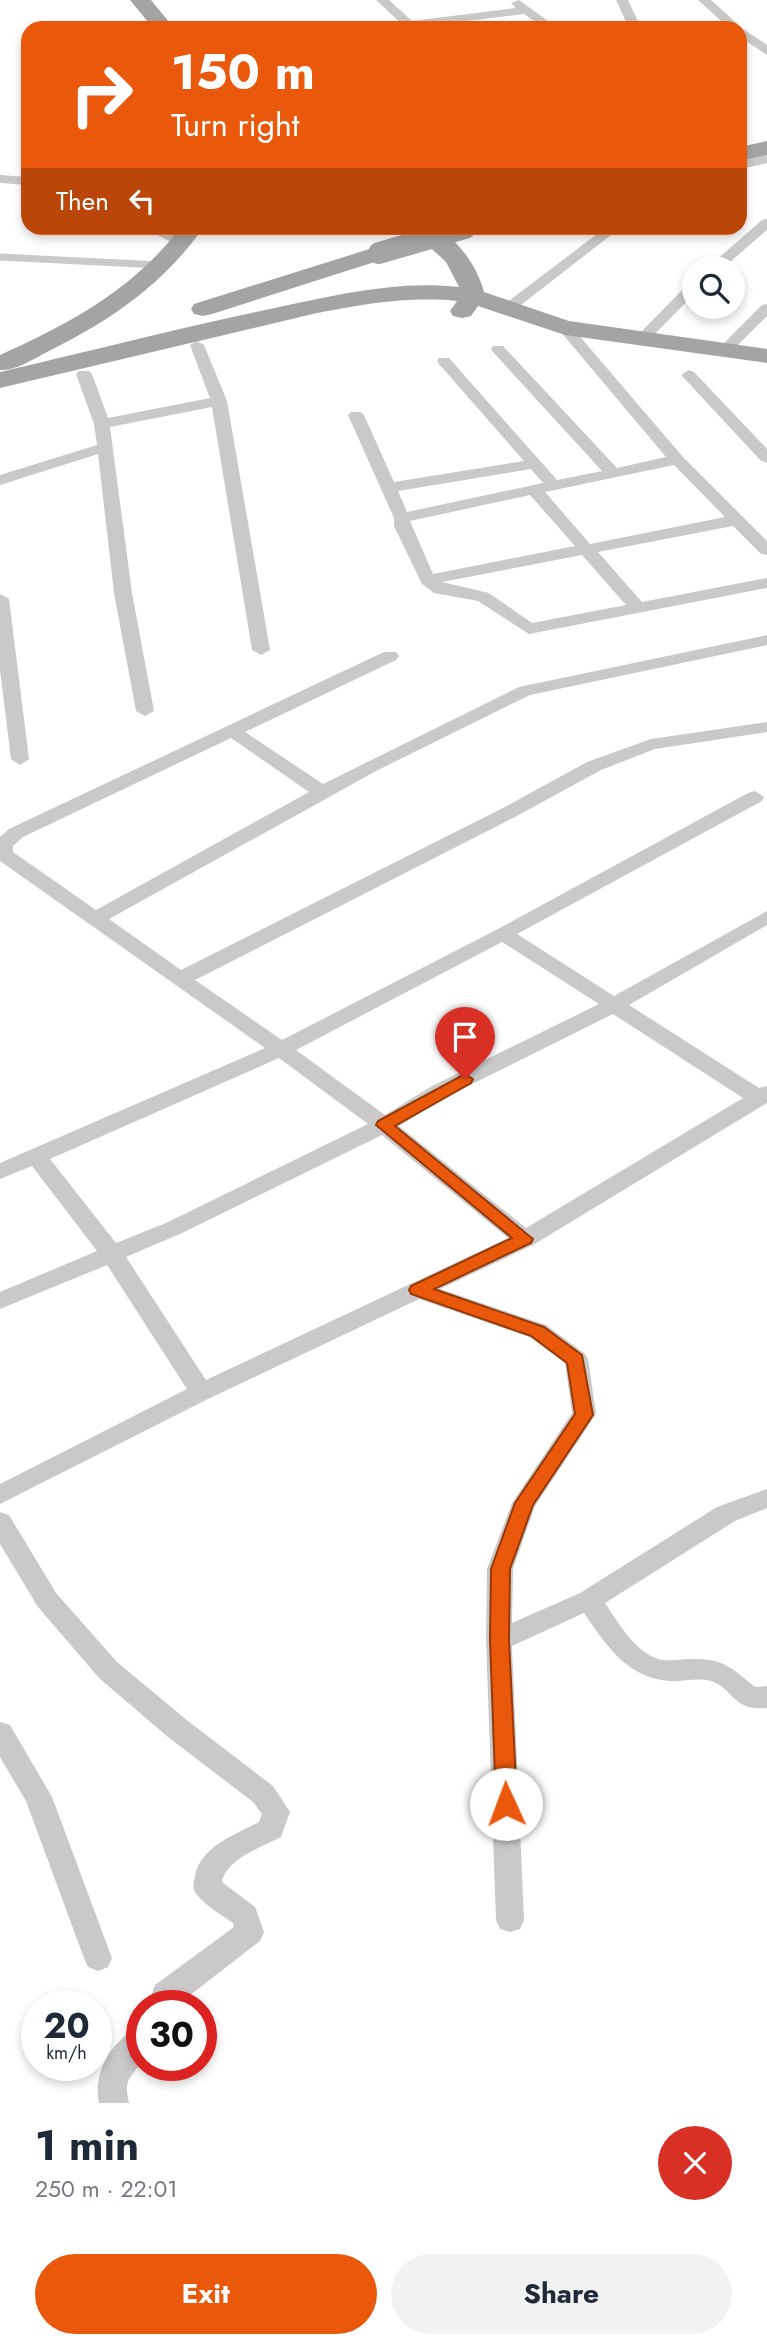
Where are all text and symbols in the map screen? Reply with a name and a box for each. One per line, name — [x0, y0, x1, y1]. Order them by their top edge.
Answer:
text: 150 m — [171, 37, 315, 107]
icon: right — [56, 49, 147, 140]
text: Turn right — [171, 102, 300, 148]
text: Then — [56, 182, 109, 220]
icon: left — [123, 182, 161, 220]
map controls — [682, 256, 745, 319]
button: search — [682, 256, 745, 319]
pin — [435, 1007, 495, 1079]
icon: arrive — [446, 1018, 484, 1056]
position arrow — [469, 1767, 543, 1841]
speed limit sign: 30 — [126, 1990, 217, 2081]
text: 20 — [43, 2001, 90, 2051]
text: km/h — [46, 2040, 87, 2066]
text: 1 min — [35, 2115, 139, 2176]
button: close — [658, 2126, 732, 2200]
text: 250 m · 22:01 — [35, 2172, 178, 2206]
button: Exit — [35, 2254, 377, 2334]
button: Share — [391, 2254, 732, 2334]

